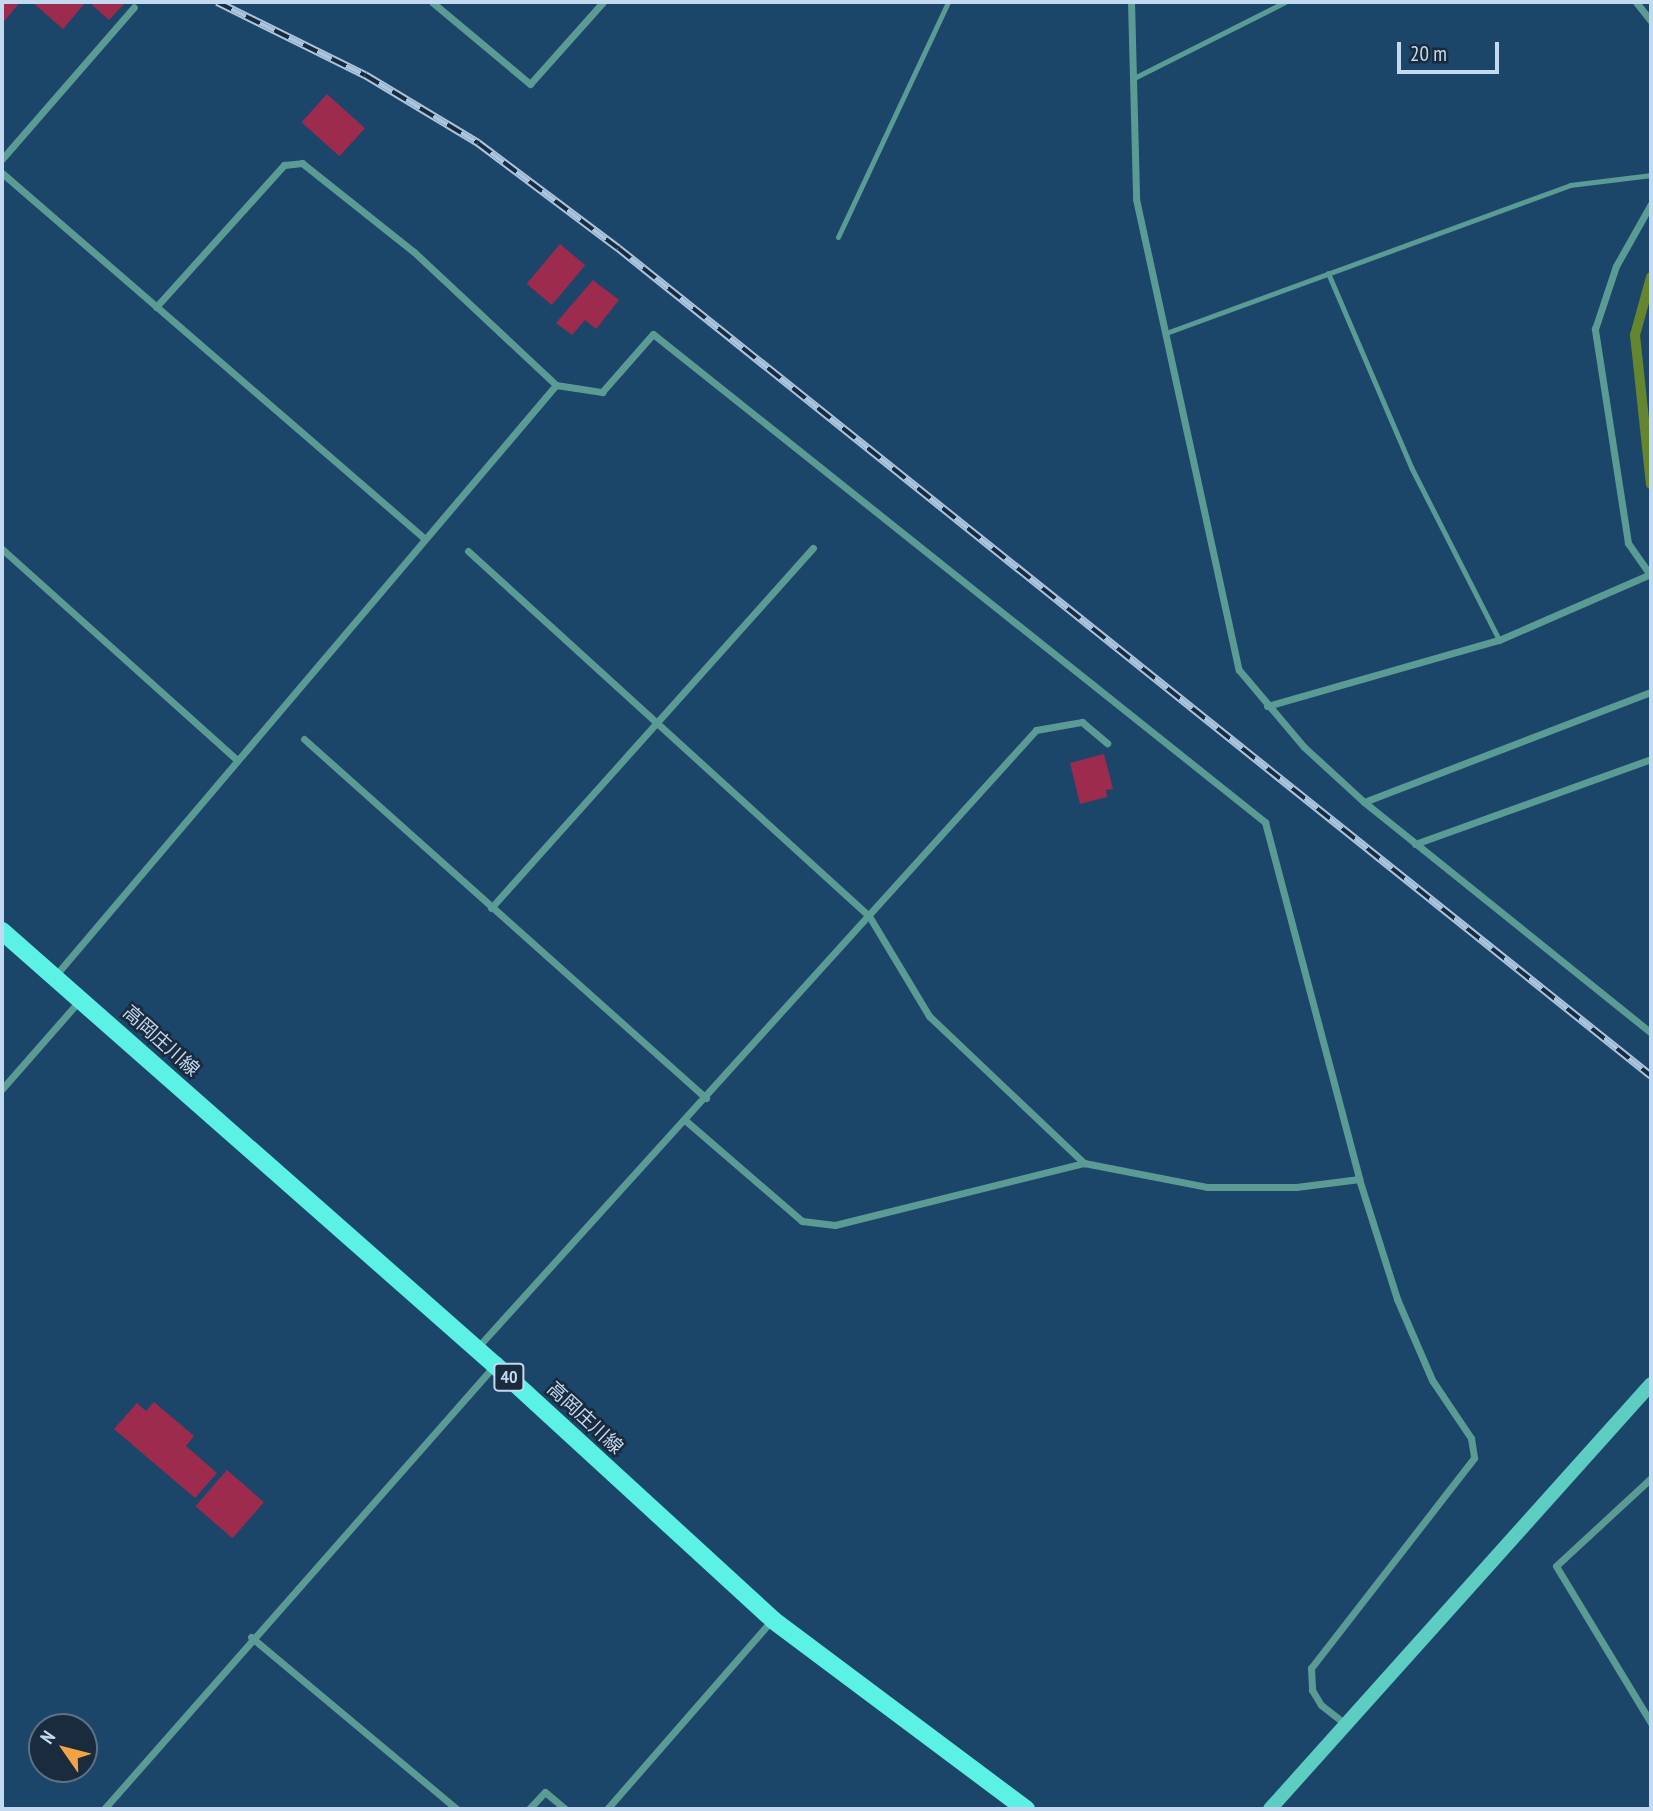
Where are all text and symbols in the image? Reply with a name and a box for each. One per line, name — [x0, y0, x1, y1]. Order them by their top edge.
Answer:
scale bar — [1401, 28, 1502, 72]
text: 20 m — [1410, 40, 1447, 67]
street label: 高岡庄川線 — [118, 1001, 204, 1081]
road number: 40 — [493, 1362, 525, 1392]
street label: 高岡庄川線 — [542, 1377, 628, 1459]
north arrow — [28, 1713, 98, 1783]
text: N — [35, 1726, 60, 1748]

